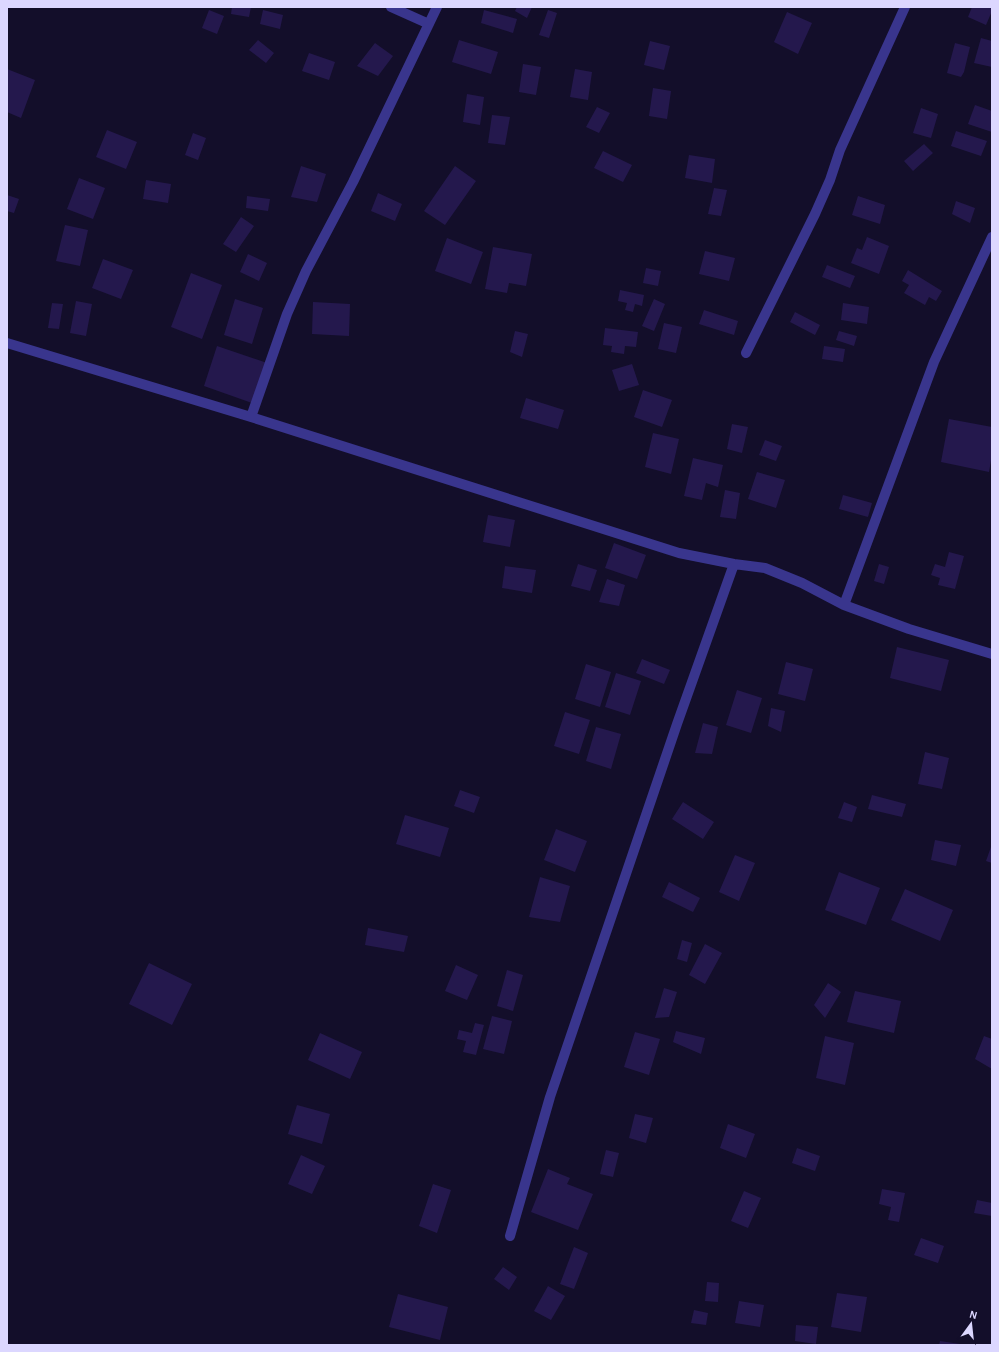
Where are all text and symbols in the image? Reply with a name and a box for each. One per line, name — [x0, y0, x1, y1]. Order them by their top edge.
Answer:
north arrow — [951, 1304, 991, 1344]
text: N — [968, 1309, 979, 1321]

